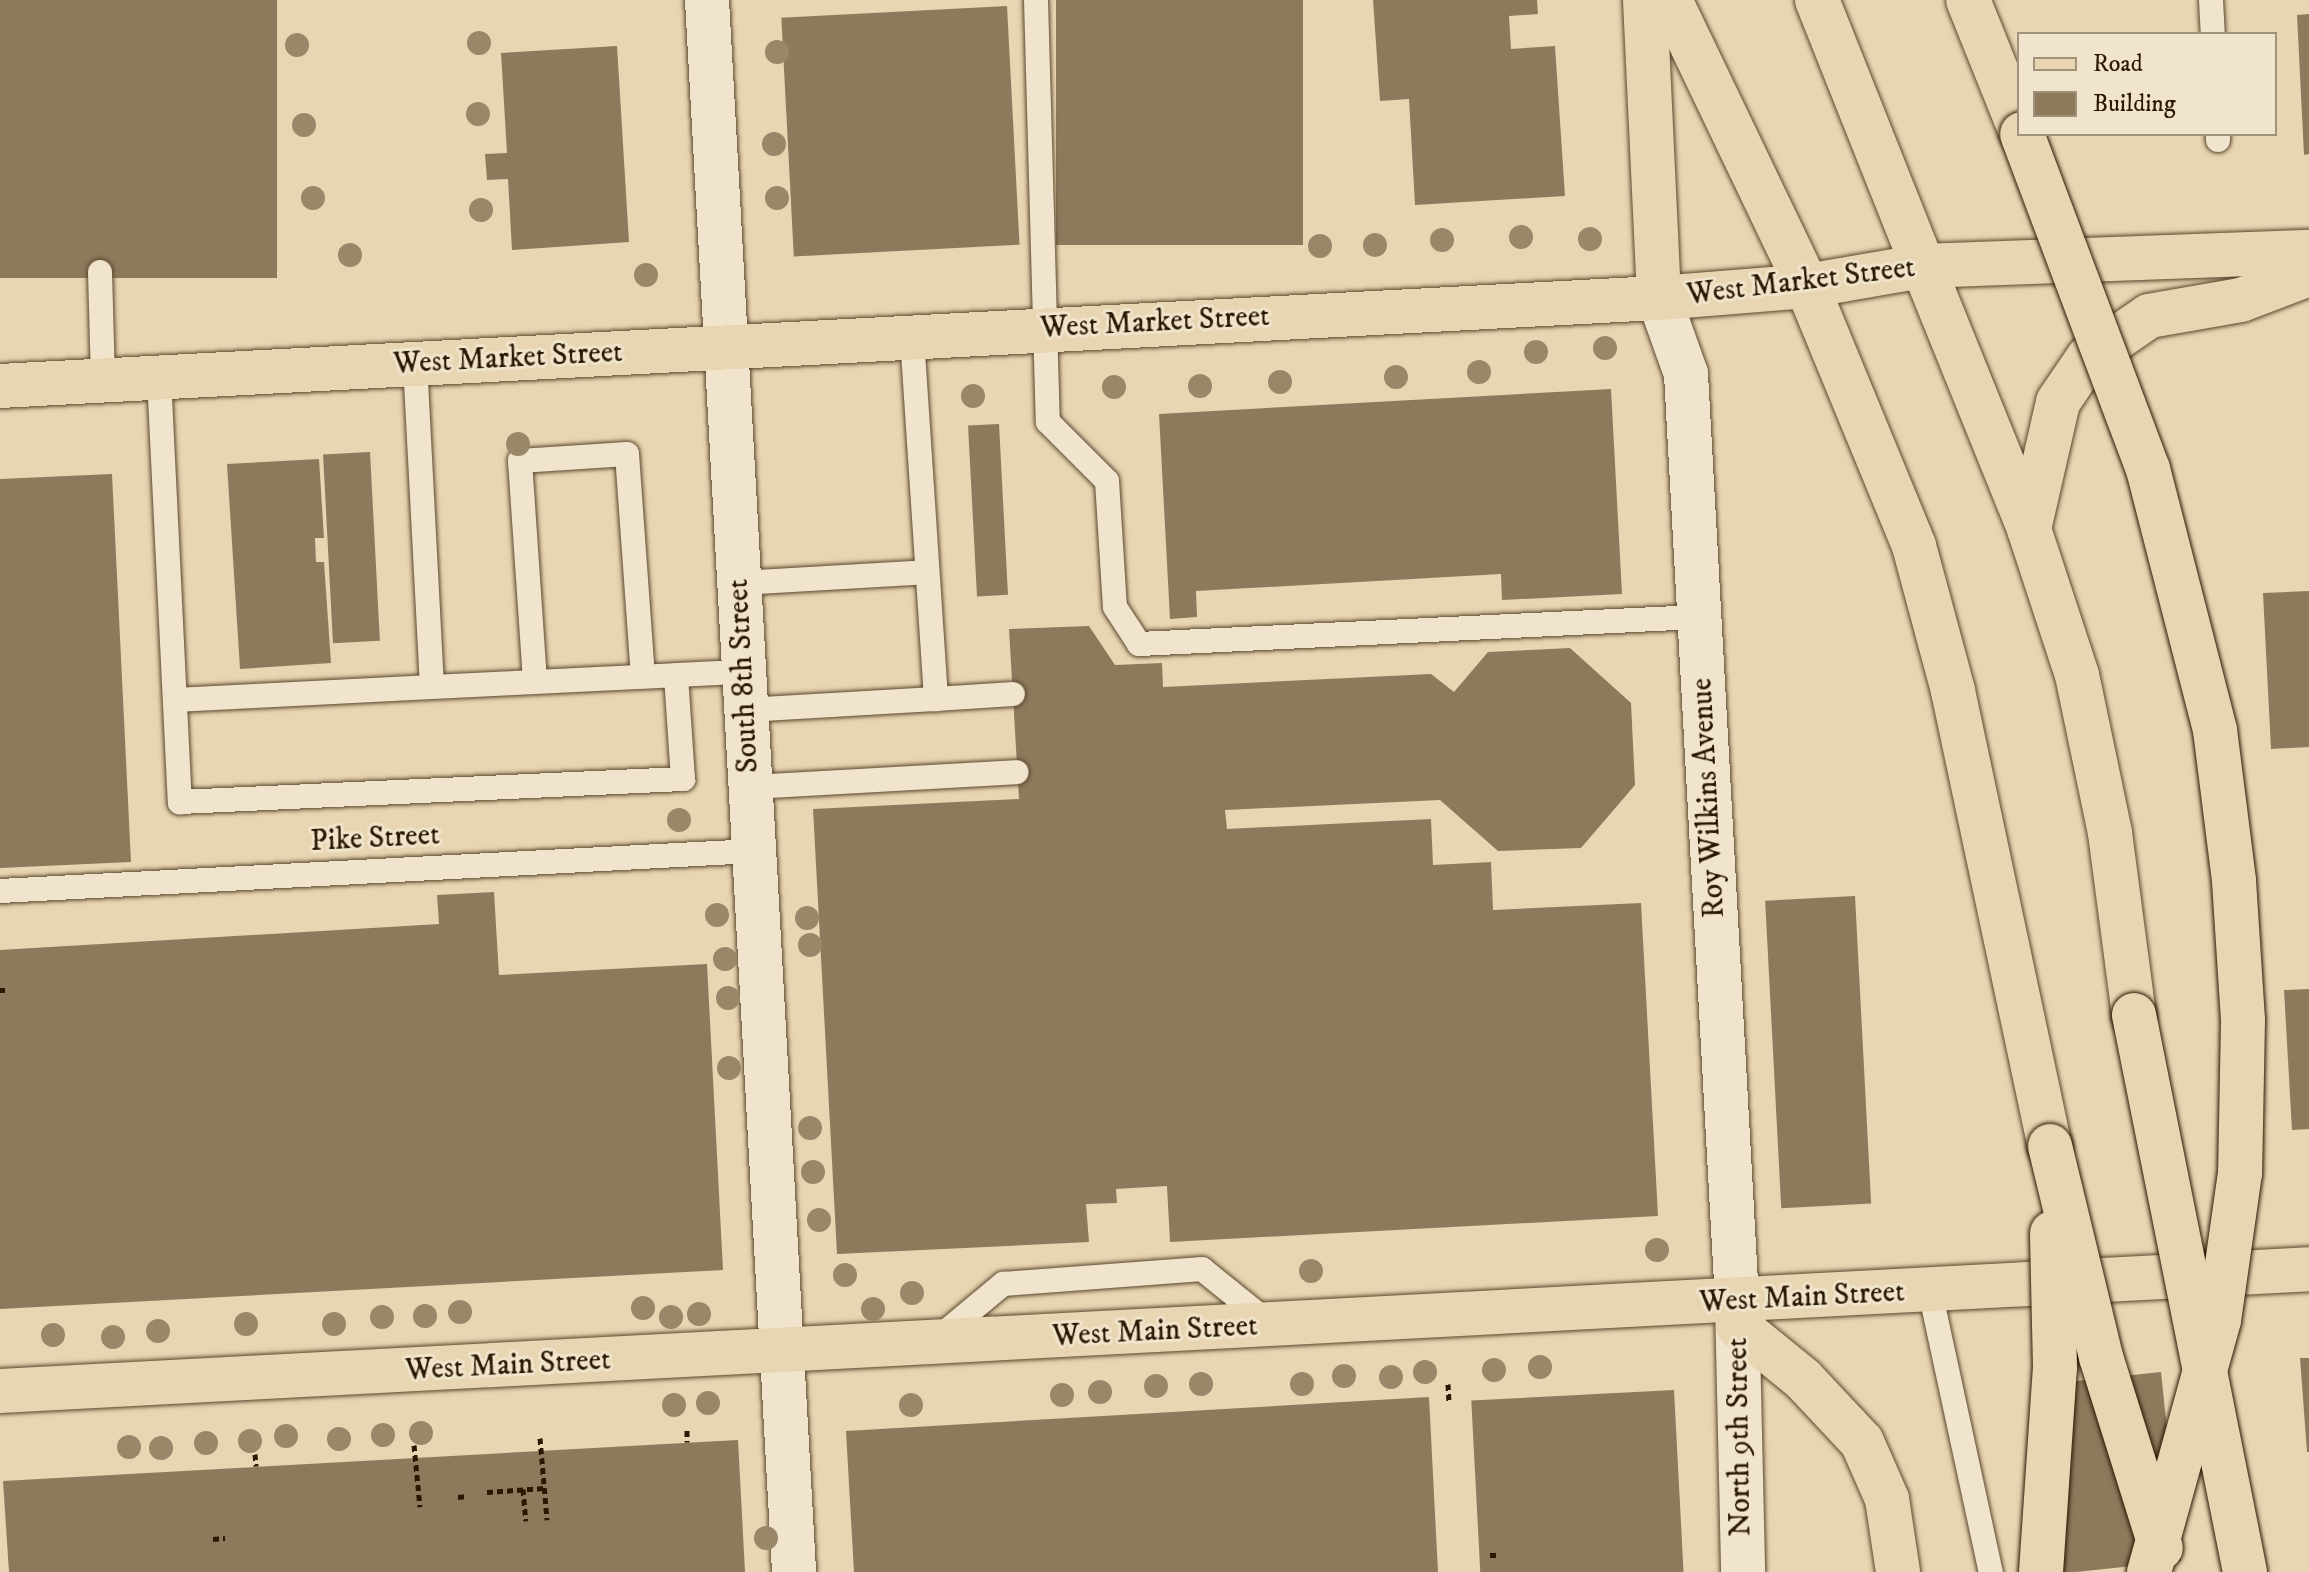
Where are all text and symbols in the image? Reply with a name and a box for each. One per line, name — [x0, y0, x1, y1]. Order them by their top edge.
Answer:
legend — [2017, 32, 2277, 136]
text: Road — [2093, 49, 2143, 79]
text: Building — [2093, 89, 2176, 119]
street label: West Market Street — [1685, 250, 1917, 314]
street label: West Market Street — [1039, 299, 1271, 347]
street label: West Market Street — [392, 335, 624, 383]
street label: South 8th Street — [721, 578, 767, 774]
street label: Roy Wilkins Avenue — [1685, 677, 1733, 919]
street label: Pike Street — [309, 818, 441, 860]
street label: West Main Street — [1698, 1275, 1906, 1321]
street label: West Main Street — [1051, 1309, 1259, 1355]
street label: North 9th Street — [1720, 1337, 1760, 1537]
street label: West Main Street — [404, 1343, 612, 1389]

